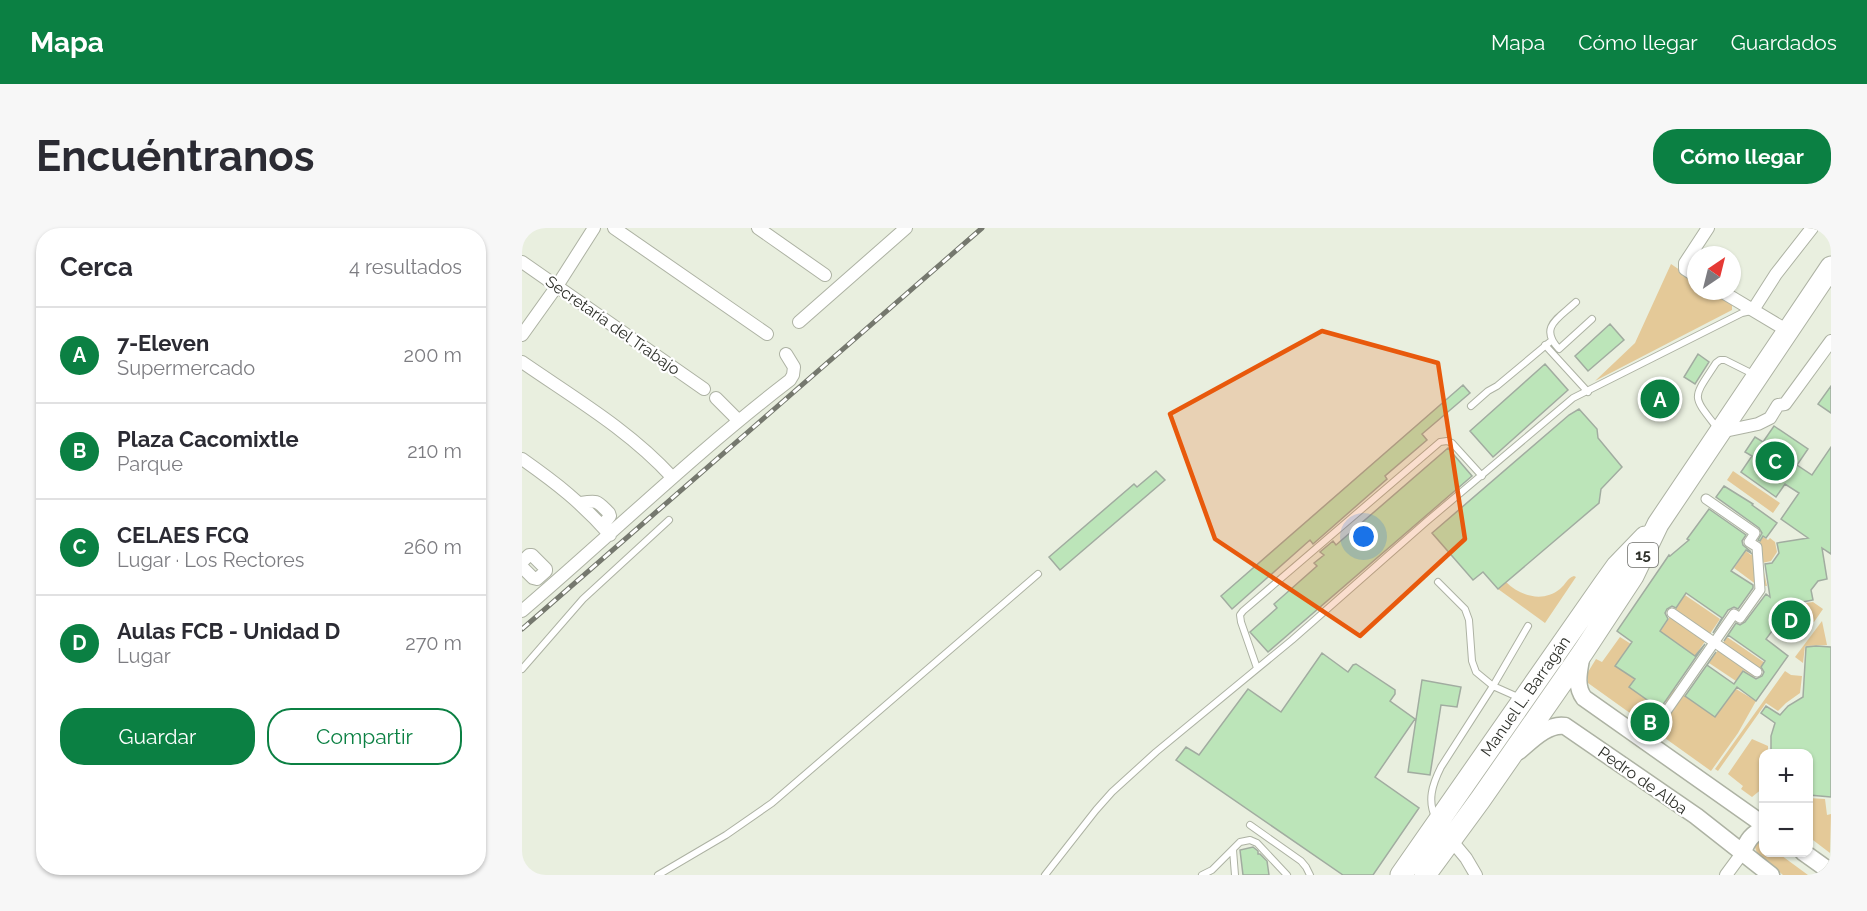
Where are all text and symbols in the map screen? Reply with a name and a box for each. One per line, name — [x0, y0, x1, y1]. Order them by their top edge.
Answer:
text: Mapa — [30, 26, 104, 59]
text: Mapa — [1491, 30, 1545, 55]
text: Cómo llegar — [1578, 30, 1698, 55]
text: Guardados — [1731, 30, 1837, 55]
button: Cómo llegar — [1653, 129, 1831, 184]
text: Encuéntranos — [36, 132, 315, 181]
north arrow — [1687, 246, 1741, 300]
text: Cerca — [60, 252, 133, 282]
text: 4 resultados — [349, 255, 462, 279]
street label: Secretaría del Trabajo — [542, 272, 684, 379]
text: 7-Eleven — [117, 330, 209, 356]
text: A — [73, 343, 86, 367]
text: 200 m — [404, 343, 462, 367]
text: Supermercado — [117, 356, 255, 380]
pin: A — [1640, 376, 1680, 422]
text: Plaza Cacomixtle — [117, 426, 299, 452]
pin: C — [1756, 438, 1794, 484]
text: B — [73, 439, 86, 463]
text: 210 m — [407, 439, 462, 463]
text: Parque — [117, 452, 183, 476]
text: CELAES FCQ — [117, 522, 249, 548]
your location — [1349, 522, 1378, 551]
text: C — [73, 535, 86, 559]
text: 260 m — [404, 535, 462, 559]
road number: 15 — [1628, 543, 1658, 567]
text: Lugar · Los Rectores — [117, 548, 304, 572]
pin: D — [1772, 598, 1810, 642]
text: Aulas FCB - Unidad D — [117, 618, 340, 644]
text: D — [72, 631, 87, 655]
text: 270 m — [405, 631, 462, 655]
street label: Manuel L. Barragán — [1477, 632, 1574, 760]
text: Lugar — [117, 644, 171, 668]
pin: B — [1630, 700, 1670, 744]
button: Guardar — [60, 708, 255, 765]
button: Compartir — [267, 708, 462, 765]
street label: Pedro de Alba — [1594, 743, 1691, 818]
map controls — [1759, 749, 1813, 857]
button: + — [1759, 749, 1813, 803]
button: − — [1759, 803, 1813, 857]

